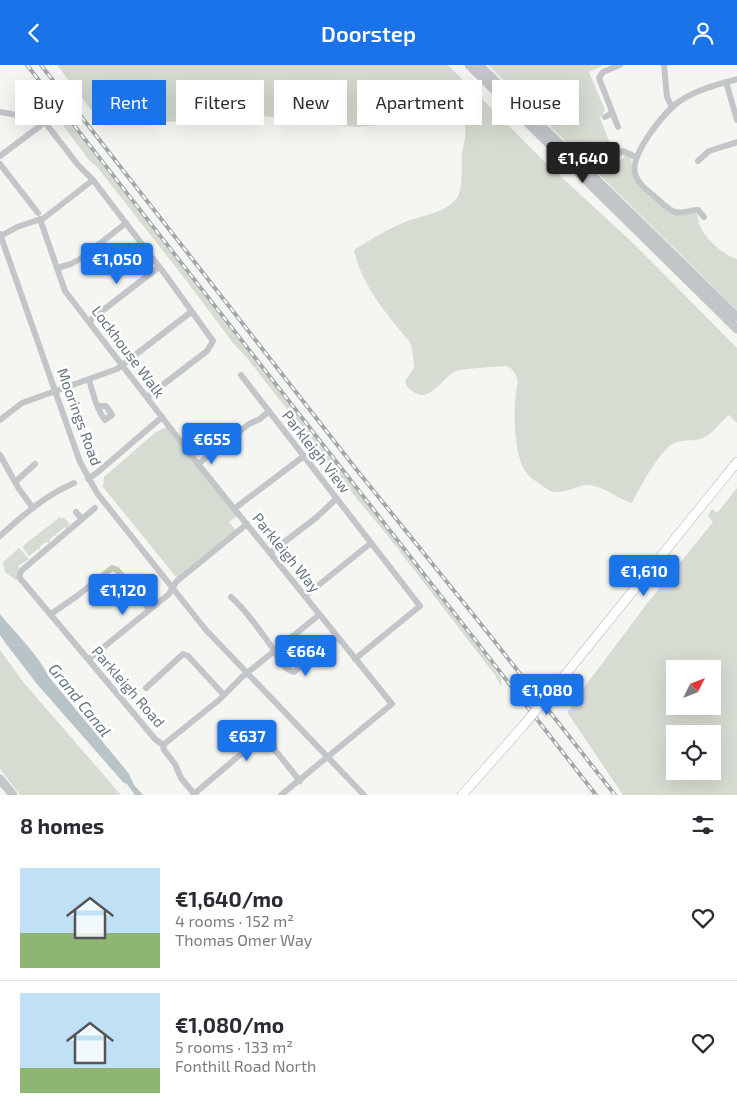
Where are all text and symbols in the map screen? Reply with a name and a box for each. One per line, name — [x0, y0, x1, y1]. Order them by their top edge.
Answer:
icon: back — [20, 19, 48, 47]
icon: person — [689, 19, 717, 47]
text: Doorstep — [321, 20, 416, 46]
chip: Buy — [15, 80, 82, 125]
chip: Rent — [92, 80, 166, 125]
chip: Filters — [176, 80, 264, 125]
chip: New — [274, 80, 347, 125]
chip: Apartment — [357, 80, 482, 125]
chip: House — [492, 80, 579, 125]
pin: €1,640 — [542, 141, 624, 184]
text: €1,640 — [558, 148, 608, 167]
pin: €1,050 — [76, 243, 158, 285]
text: €1,050 — [92, 249, 142, 268]
street label: Lockhouse Walk — [88, 302, 169, 401]
street label: Moorings Road — [54, 365, 106, 468]
street label: Parkleigh View — [279, 406, 355, 496]
pin: €655 — [182, 423, 242, 465]
text: €655 — [193, 429, 231, 448]
street label: Parkleigh Way — [249, 509, 324, 596]
pin: €1,610 — [603, 555, 685, 597]
text: €1,610 — [620, 561, 668, 580]
pin: €1,120 — [82, 573, 164, 616]
text: €1,120 — [100, 580, 146, 599]
pin: €664 — [276, 635, 336, 677]
text: €664 — [286, 641, 326, 660]
street label: Parkleigh Road — [89, 642, 169, 731]
water label: Grand Canal — [45, 659, 116, 740]
north arrow — [666, 660, 721, 715]
map controls — [666, 660, 721, 780]
pin: €1,080 — [506, 673, 588, 716]
text: €1,080 — [521, 680, 573, 699]
pin: €637 — [217, 719, 277, 762]
button: locate — [666, 725, 721, 780]
text: €637 — [228, 726, 266, 745]
icon: filters — [689, 811, 717, 839]
text: 8 homes — [20, 813, 104, 838]
text: €1,640/mo — [175, 886, 283, 911]
icon: home — [60, 888, 120, 948]
icon: heart — [689, 904, 717, 932]
text: 4 rooms · 152 m² — [175, 911, 294, 930]
text: Thomas Omer Way — [175, 930, 312, 949]
text: €1,080/mo — [175, 1012, 284, 1037]
icon: home — [60, 1013, 120, 1073]
icon: heart — [689, 1029, 717, 1057]
text: 5 rooms · 133 m² — [175, 1037, 293, 1056]
text: Fonthill Road North — [175, 1056, 316, 1075]

